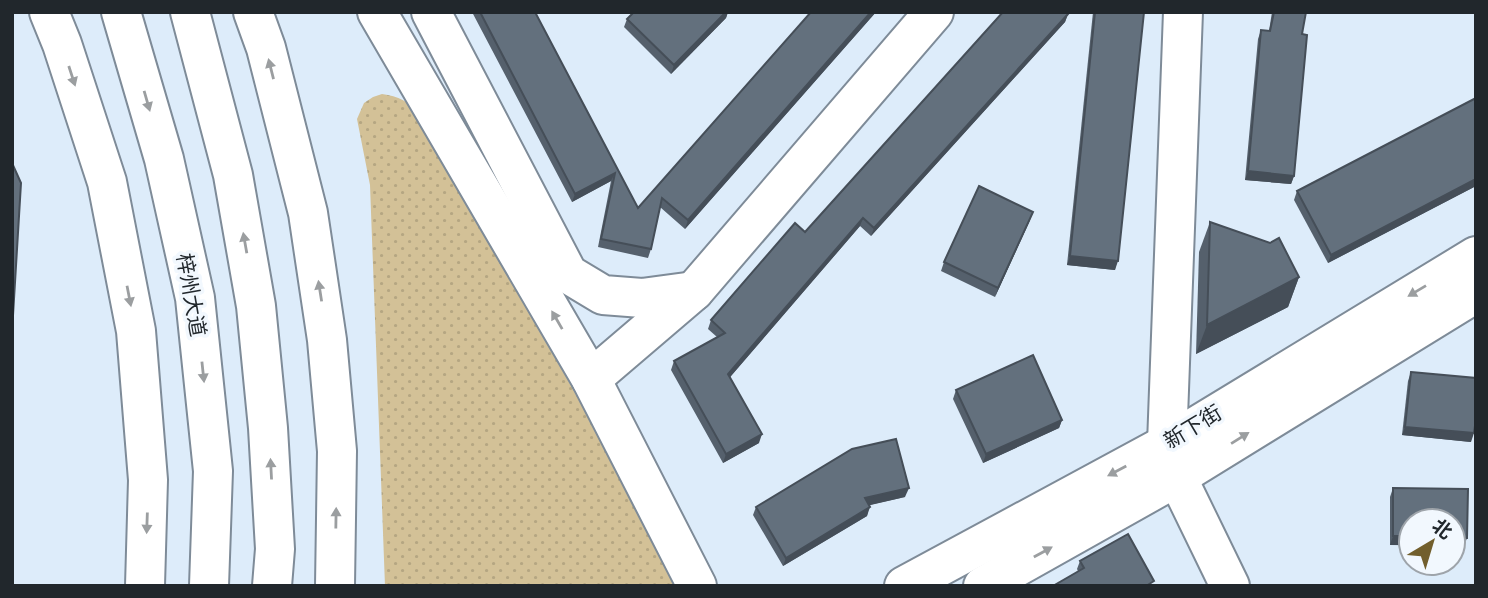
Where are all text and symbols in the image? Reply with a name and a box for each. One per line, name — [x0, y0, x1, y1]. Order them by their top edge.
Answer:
one-way arrow — [265, 58, 276, 80]
one-way arrow — [68, 66, 78, 87]
one-way arrow — [142, 91, 153, 113]
one-way arrow — [239, 232, 250, 254]
street label: 梓州大道 — [172, 251, 211, 338]
one-way arrow — [314, 280, 325, 302]
one-way arrow — [124, 285, 135, 307]
one-way arrow — [1408, 285, 1427, 298]
one-way arrow — [550, 310, 563, 329]
one-way arrow — [197, 361, 208, 383]
street label: 新下街 — [1159, 400, 1226, 454]
one-way arrow — [1230, 432, 1249, 445]
one-way arrow — [265, 457, 276, 479]
one-way arrow — [1107, 465, 1127, 477]
one-way arrow — [330, 506, 342, 528]
north arrow — [1397, 507, 1467, 577]
one-way arrow — [141, 512, 152, 534]
text: 北 — [1428, 514, 1457, 543]
one-way arrow — [1033, 546, 1053, 558]

